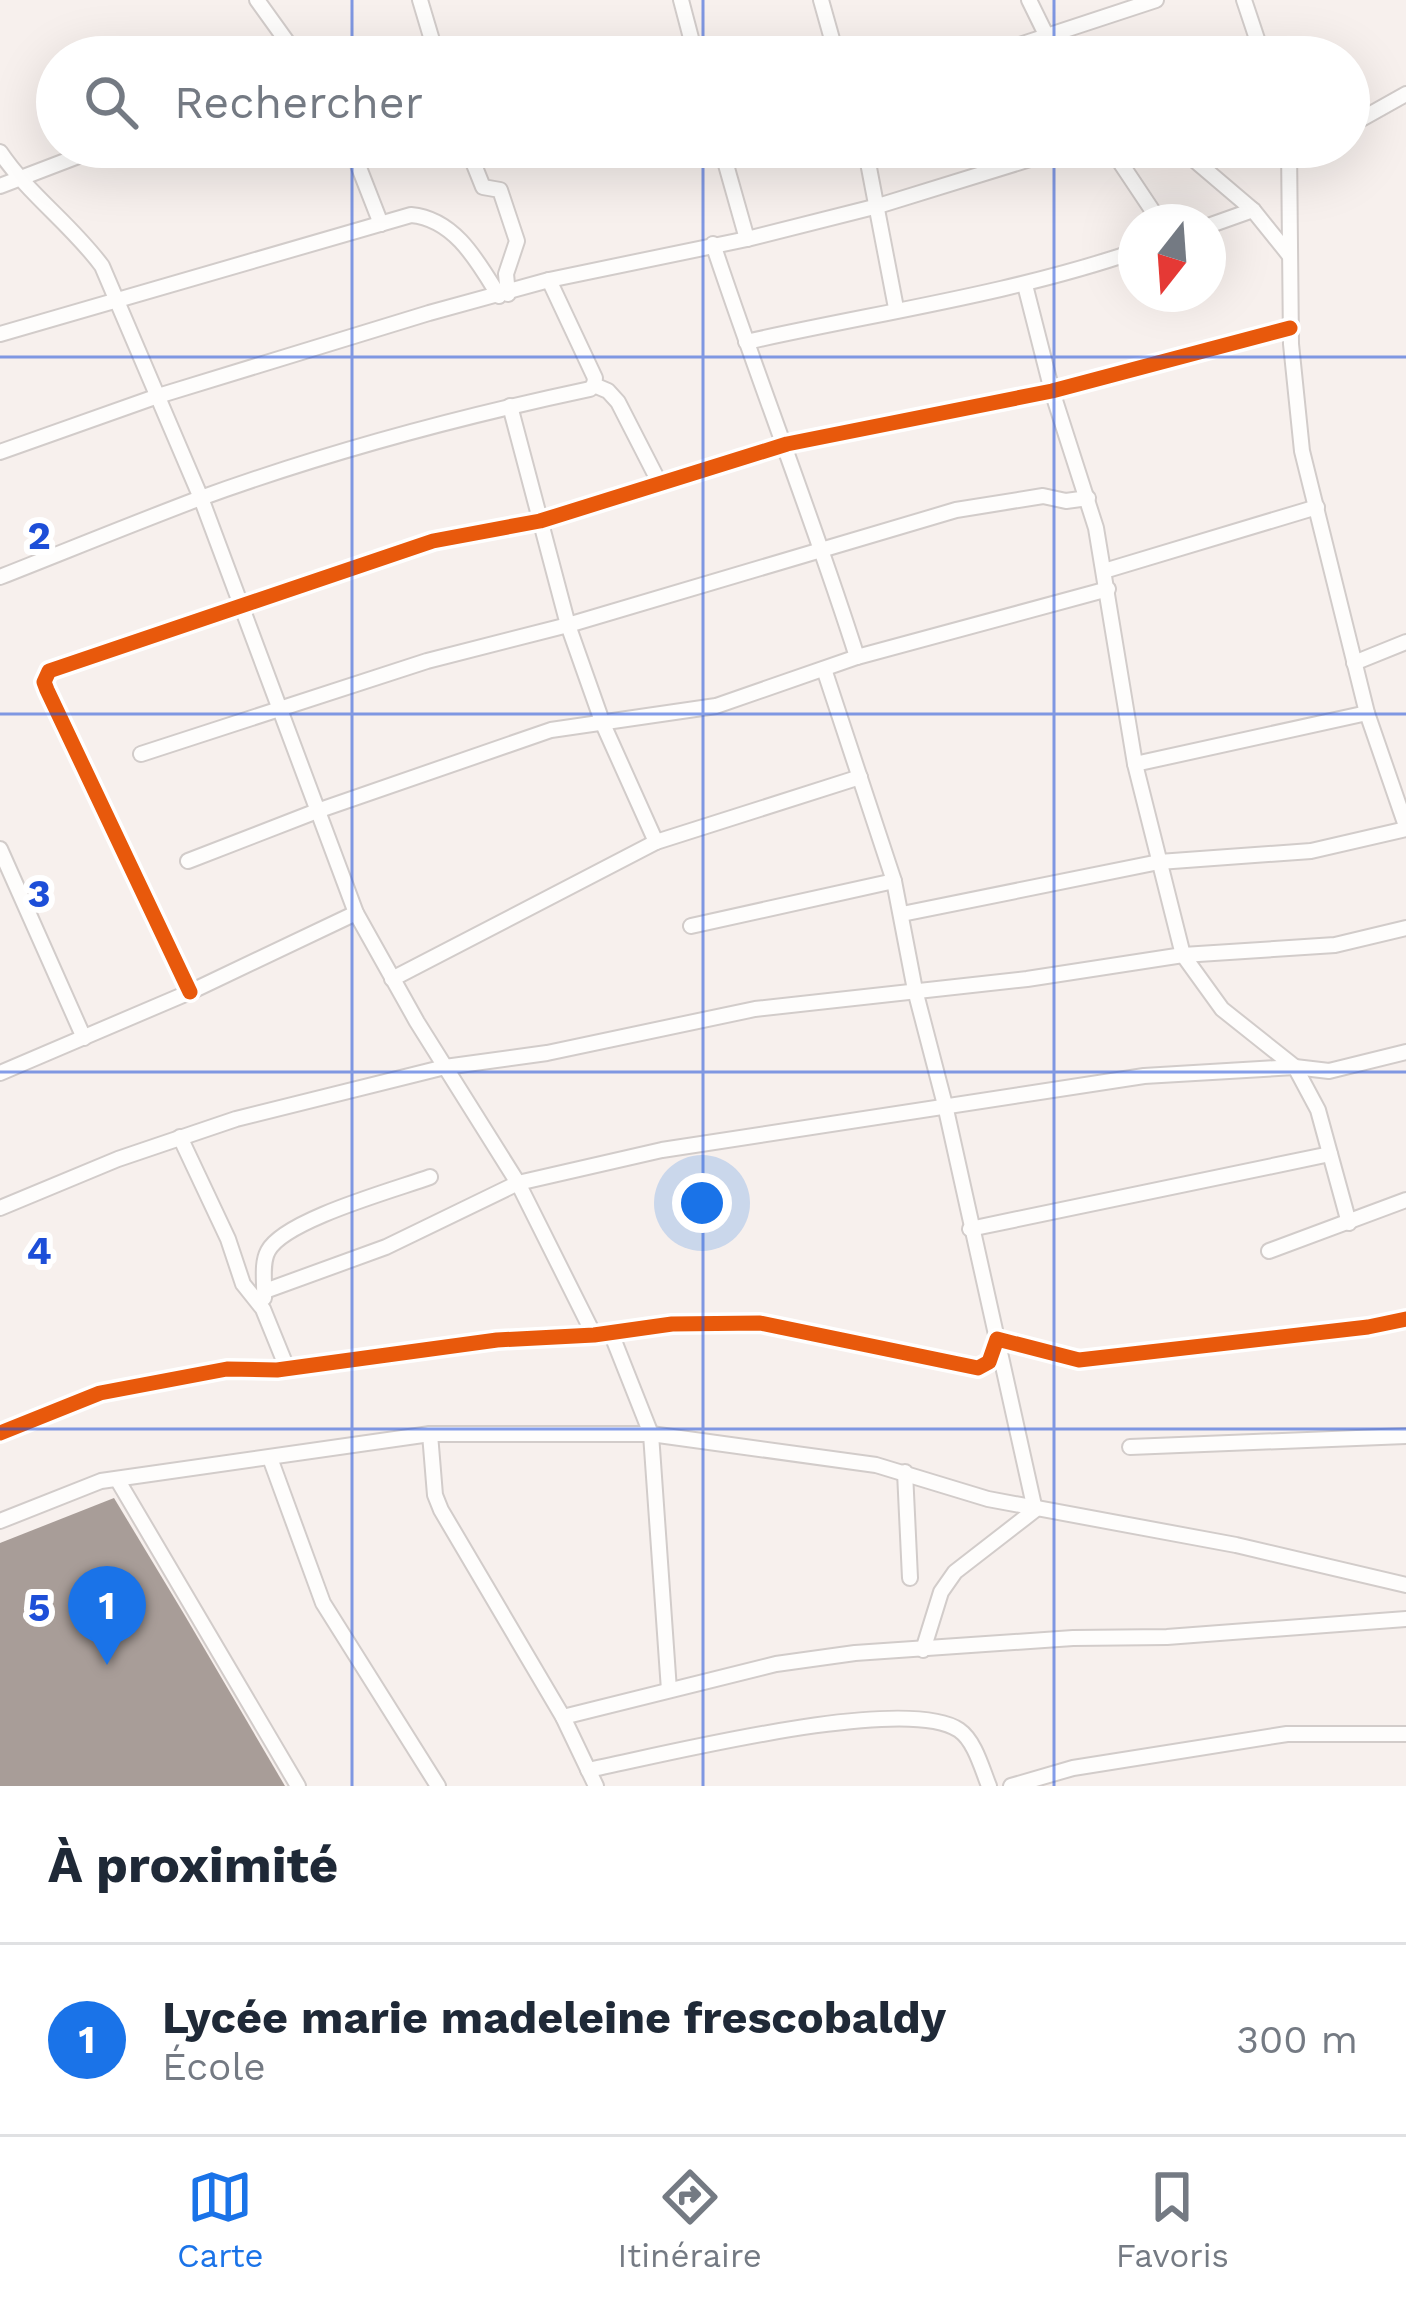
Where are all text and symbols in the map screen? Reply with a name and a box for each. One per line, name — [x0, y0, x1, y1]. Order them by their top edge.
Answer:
search box — [36, 36, 1370, 168]
icon: search — [78, 69, 144, 135]
text: Rechercher — [174, 76, 423, 129]
north arrow — [1118, 204, 1226, 312]
text: 2 — [27, 513, 51, 558]
text: 3 — [27, 871, 51, 916]
your location — [672, 1173, 732, 1233]
text: 4 — [26, 1228, 52, 1273]
pin: 1 — [68, 1566, 146, 1665]
text: 5 — [28, 1585, 50, 1630]
text: À proximité — [48, 1835, 338, 1894]
text: Lycée marie madeleine frescobaldy — [162, 1991, 946, 2044]
text: 1 — [79, 2017, 95, 2062]
text: 300 m — [1236, 2017, 1358, 2062]
text: École — [162, 2044, 266, 2089]
tab: Carte — [177, 2164, 264, 2275]
tab: Itinéraire — [618, 2164, 762, 2275]
tab: Favoris — [1116, 2164, 1229, 2275]

